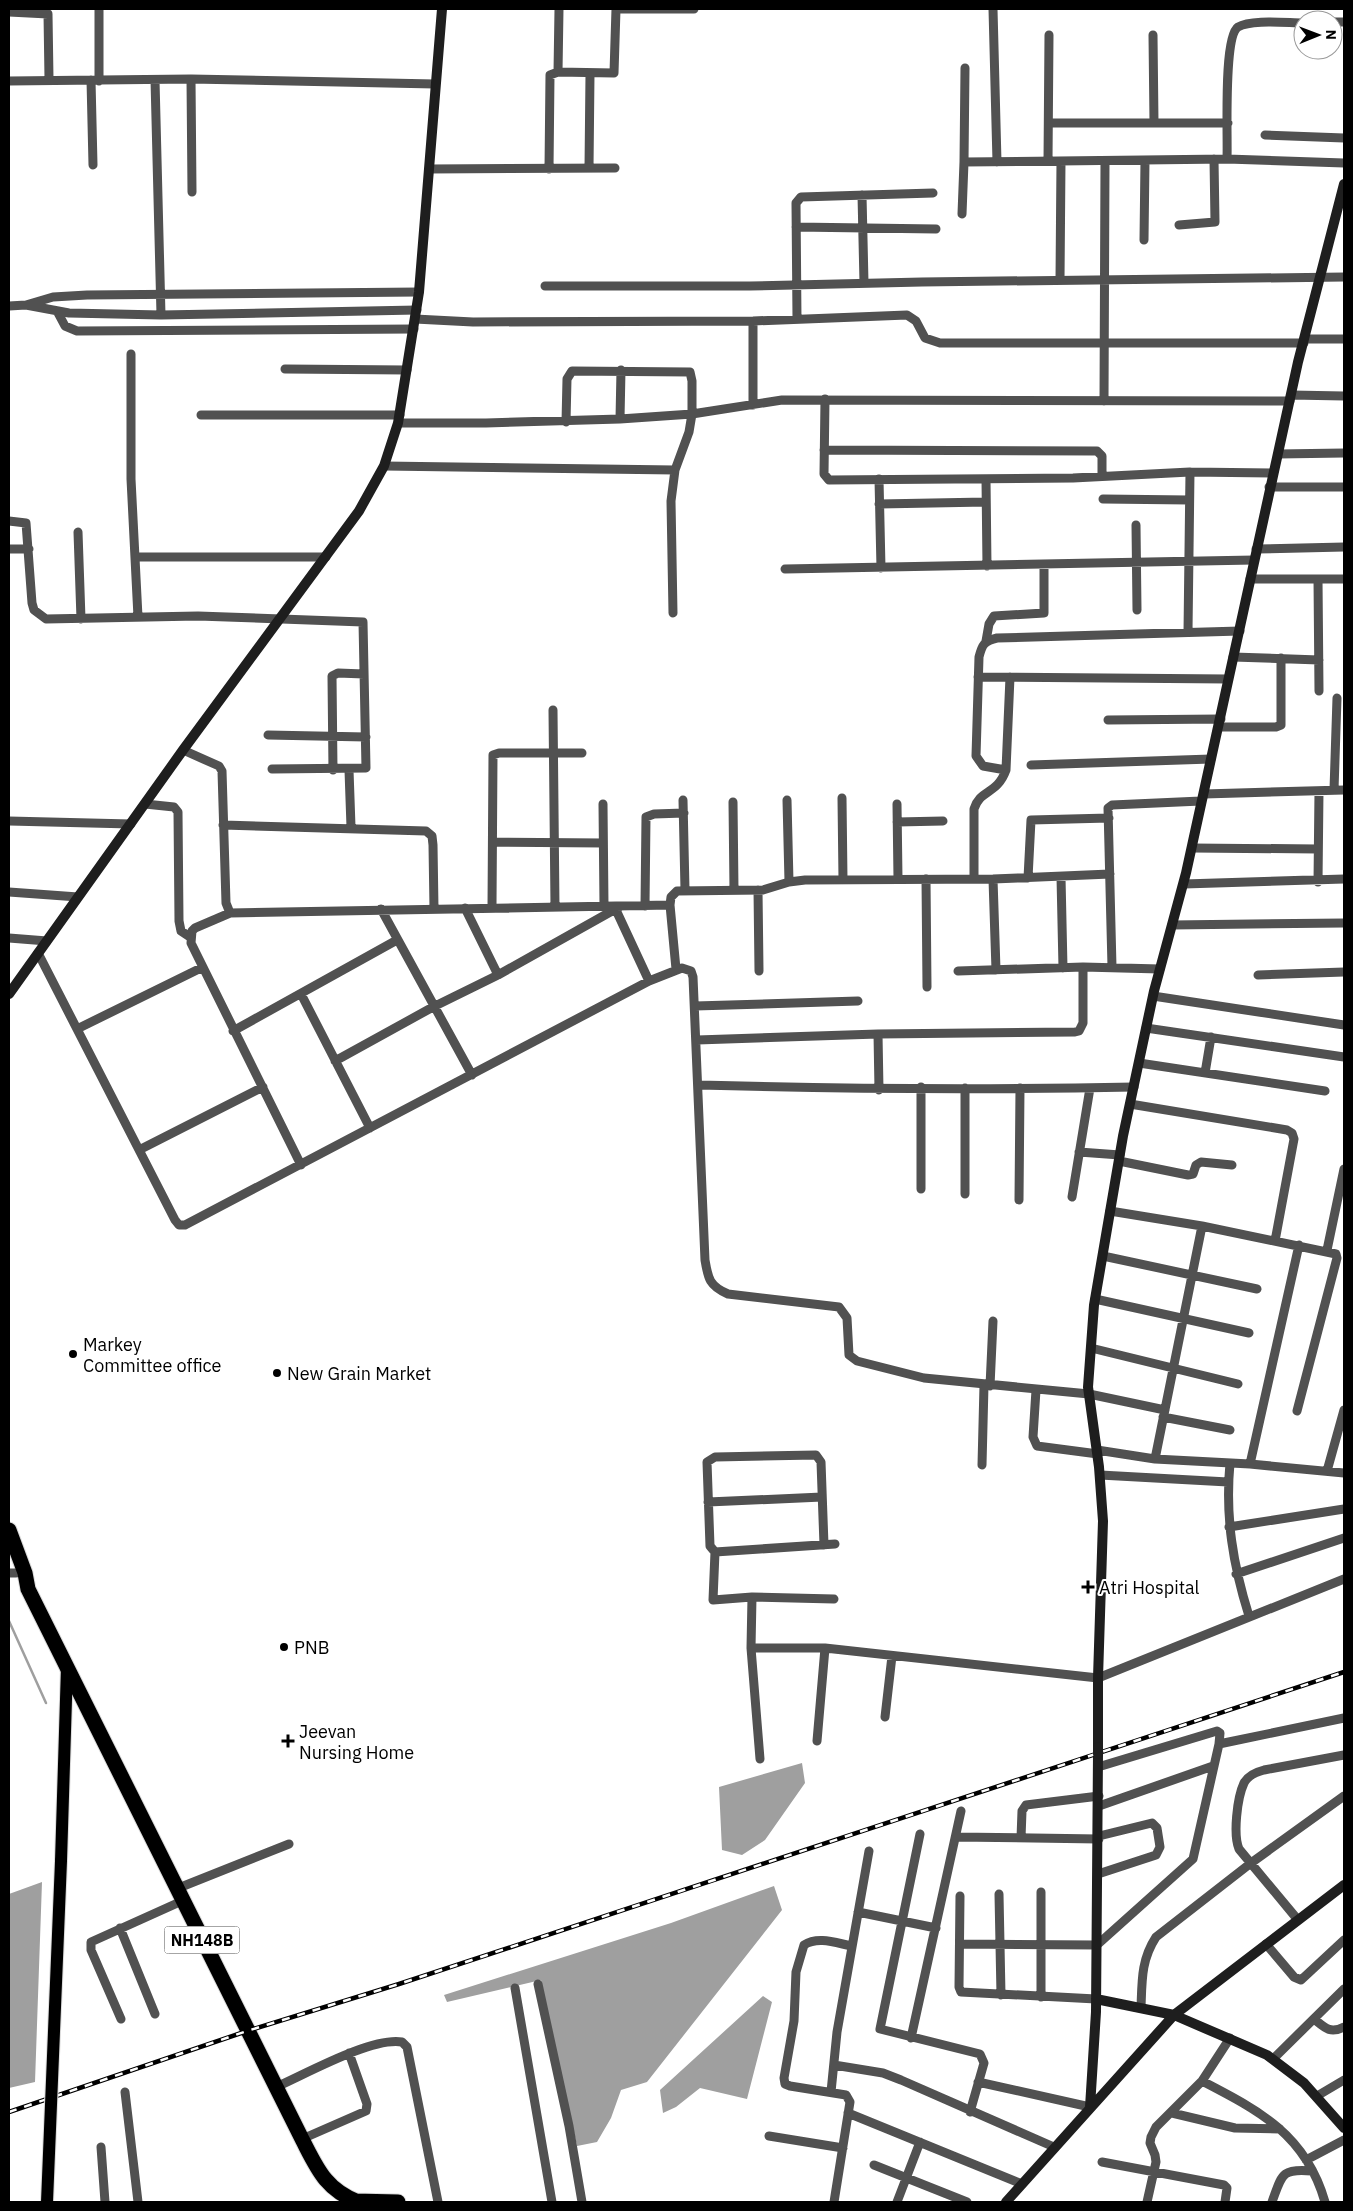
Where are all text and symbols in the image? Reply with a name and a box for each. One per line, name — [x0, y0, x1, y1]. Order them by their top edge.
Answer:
north arrow — [1293, 10, 1343, 60]
text: N — [1322, 30, 1340, 40]
place label: Markey Committee office — [83, 1333, 222, 1377]
marker: Markey Committee office — [67, 1348, 79, 1360]
place label: New Grain Market — [287, 1362, 431, 1385]
marker: New Grain Market — [271, 1367, 283, 1379]
place label: Atri Hospital — [1099, 1576, 1200, 1599]
marker: Atri Hospital — [1081, 1580, 1095, 1594]
place label: PNB — [294, 1636, 329, 1659]
marker: PNB — [278, 1641, 290, 1653]
place label: Jeevan Nursing Home — [299, 1720, 414, 1764]
marker: Jeevan Nursing Home — [281, 1734, 295, 1748]
road number: NH148B — [164, 1926, 240, 1954]

